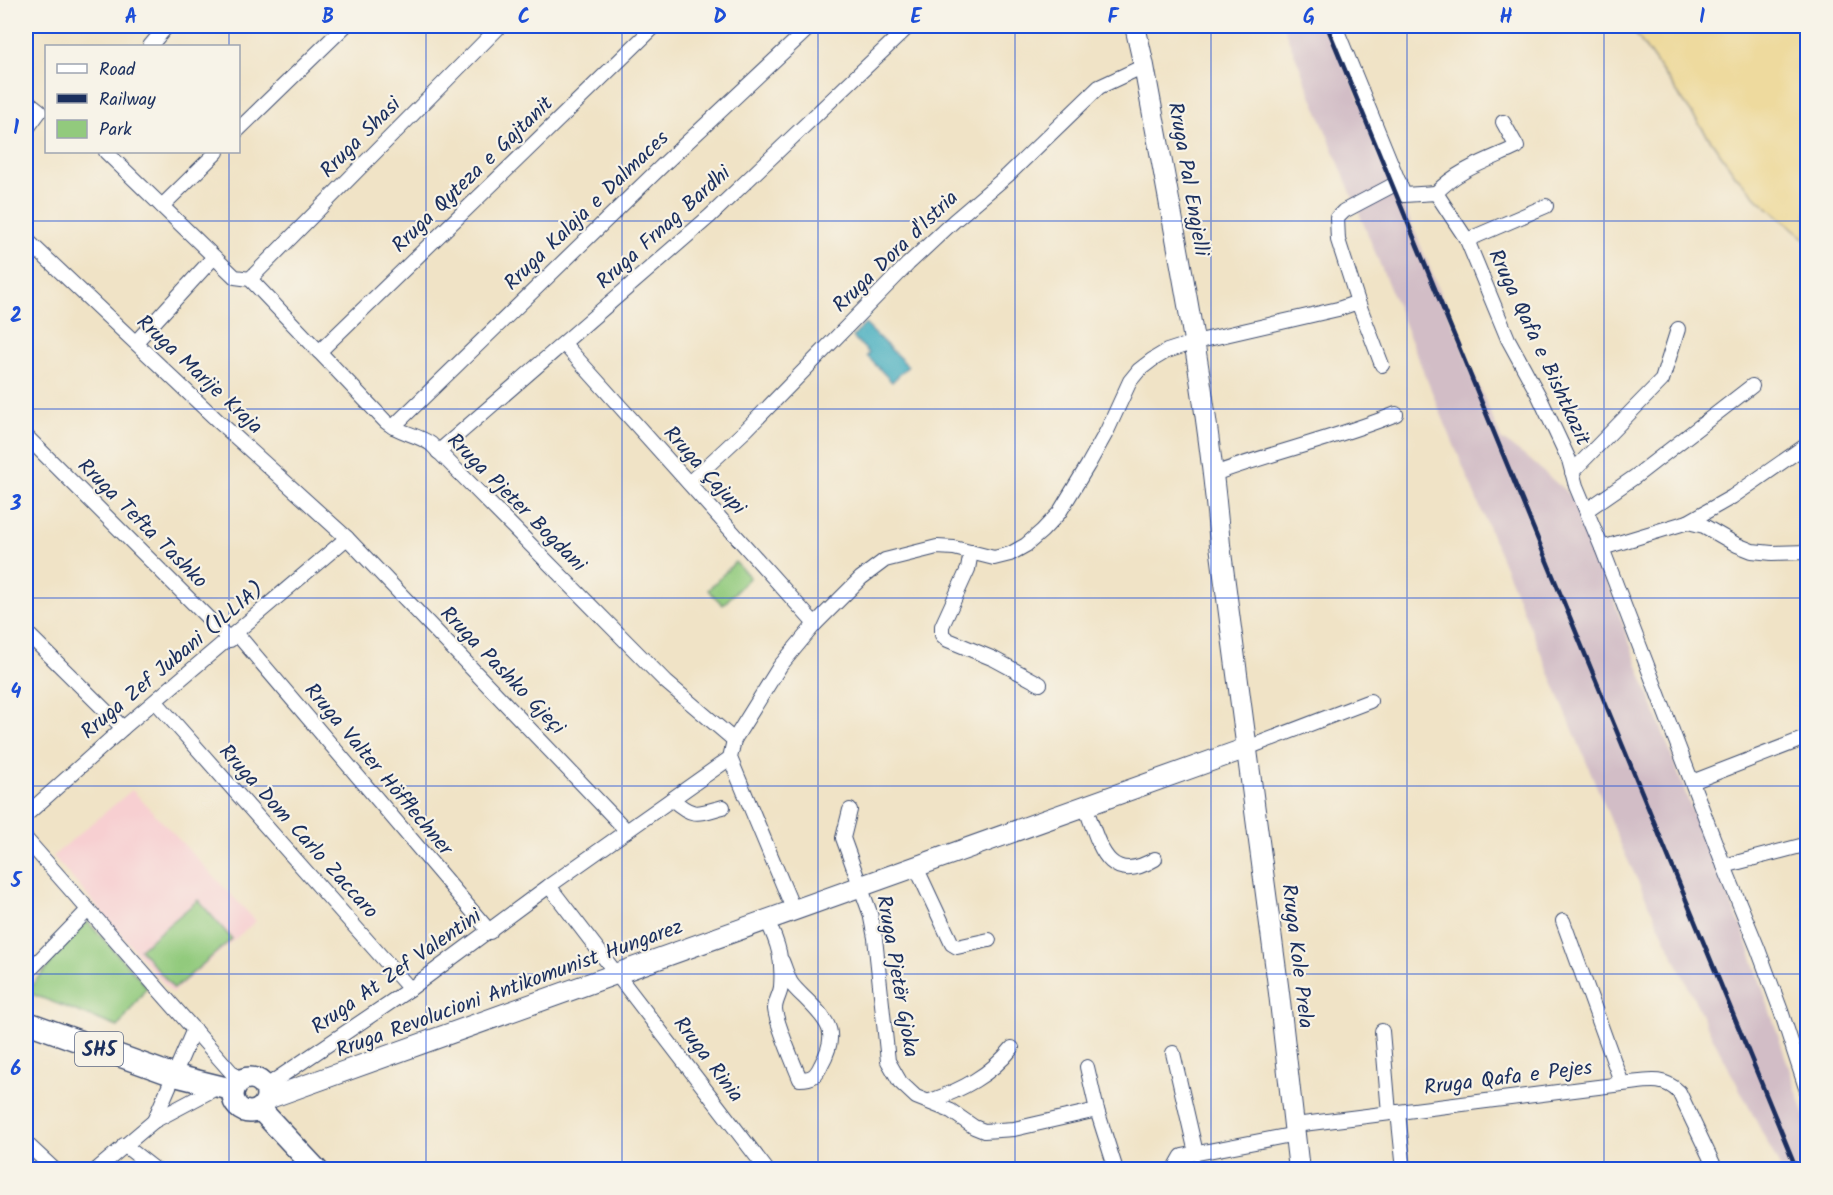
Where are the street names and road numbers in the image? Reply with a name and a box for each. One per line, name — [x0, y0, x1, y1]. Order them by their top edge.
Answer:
street label: Rruga Qyteza e Gajtanit — [385, 88, 562, 261]
street label: Rruga Shasi — [313, 89, 410, 186]
street label: Rruga Pal Engjelli — [1158, 100, 1217, 260]
street label: Rruga Kalaja e Dalmaces — [497, 123, 677, 299]
street label: Rruga Frnag Bardhi — [589, 158, 740, 298]
street label: Rruga Dora d'Istria — [825, 183, 967, 321]
street label: Rruga Qafa e Bishtkazit — [1479, 244, 1599, 452]
street label: Rruga Marije Kraja — [128, 307, 270, 443]
street label: Rruga Çajupi — [655, 419, 754, 524]
street label: Rruga Pjeter Bogdani — [438, 426, 594, 581]
street label: Rruga Tefta Tashko — [69, 451, 215, 597]
street label: Rruga Zef Jubani (ILLIA) — [74, 574, 272, 748]
street label: Rruga Pashko Gjeçi — [431, 599, 573, 744]
street label: Rruga Valter Höfflechner — [295, 676, 461, 865]
street label: Rruga Dom Carlo Zaccaro — [210, 737, 386, 927]
street label: Rruga Kole Prela — [1271, 882, 1322, 1030]
street label: Rruga Pjetër Gjoka — [866, 893, 927, 1060]
street label: Rruga At Zef Valentini — [305, 900, 490, 1044]
street label: Rruga Revolucioni Antikomunist Hungarez — [331, 911, 688, 1068]
street label: Rruga Rinia — [664, 1010, 751, 1110]
road number: SH5 — [75, 1032, 123, 1066]
street label: Rruga Qafa e Pejes — [1422, 1052, 1594, 1105]

